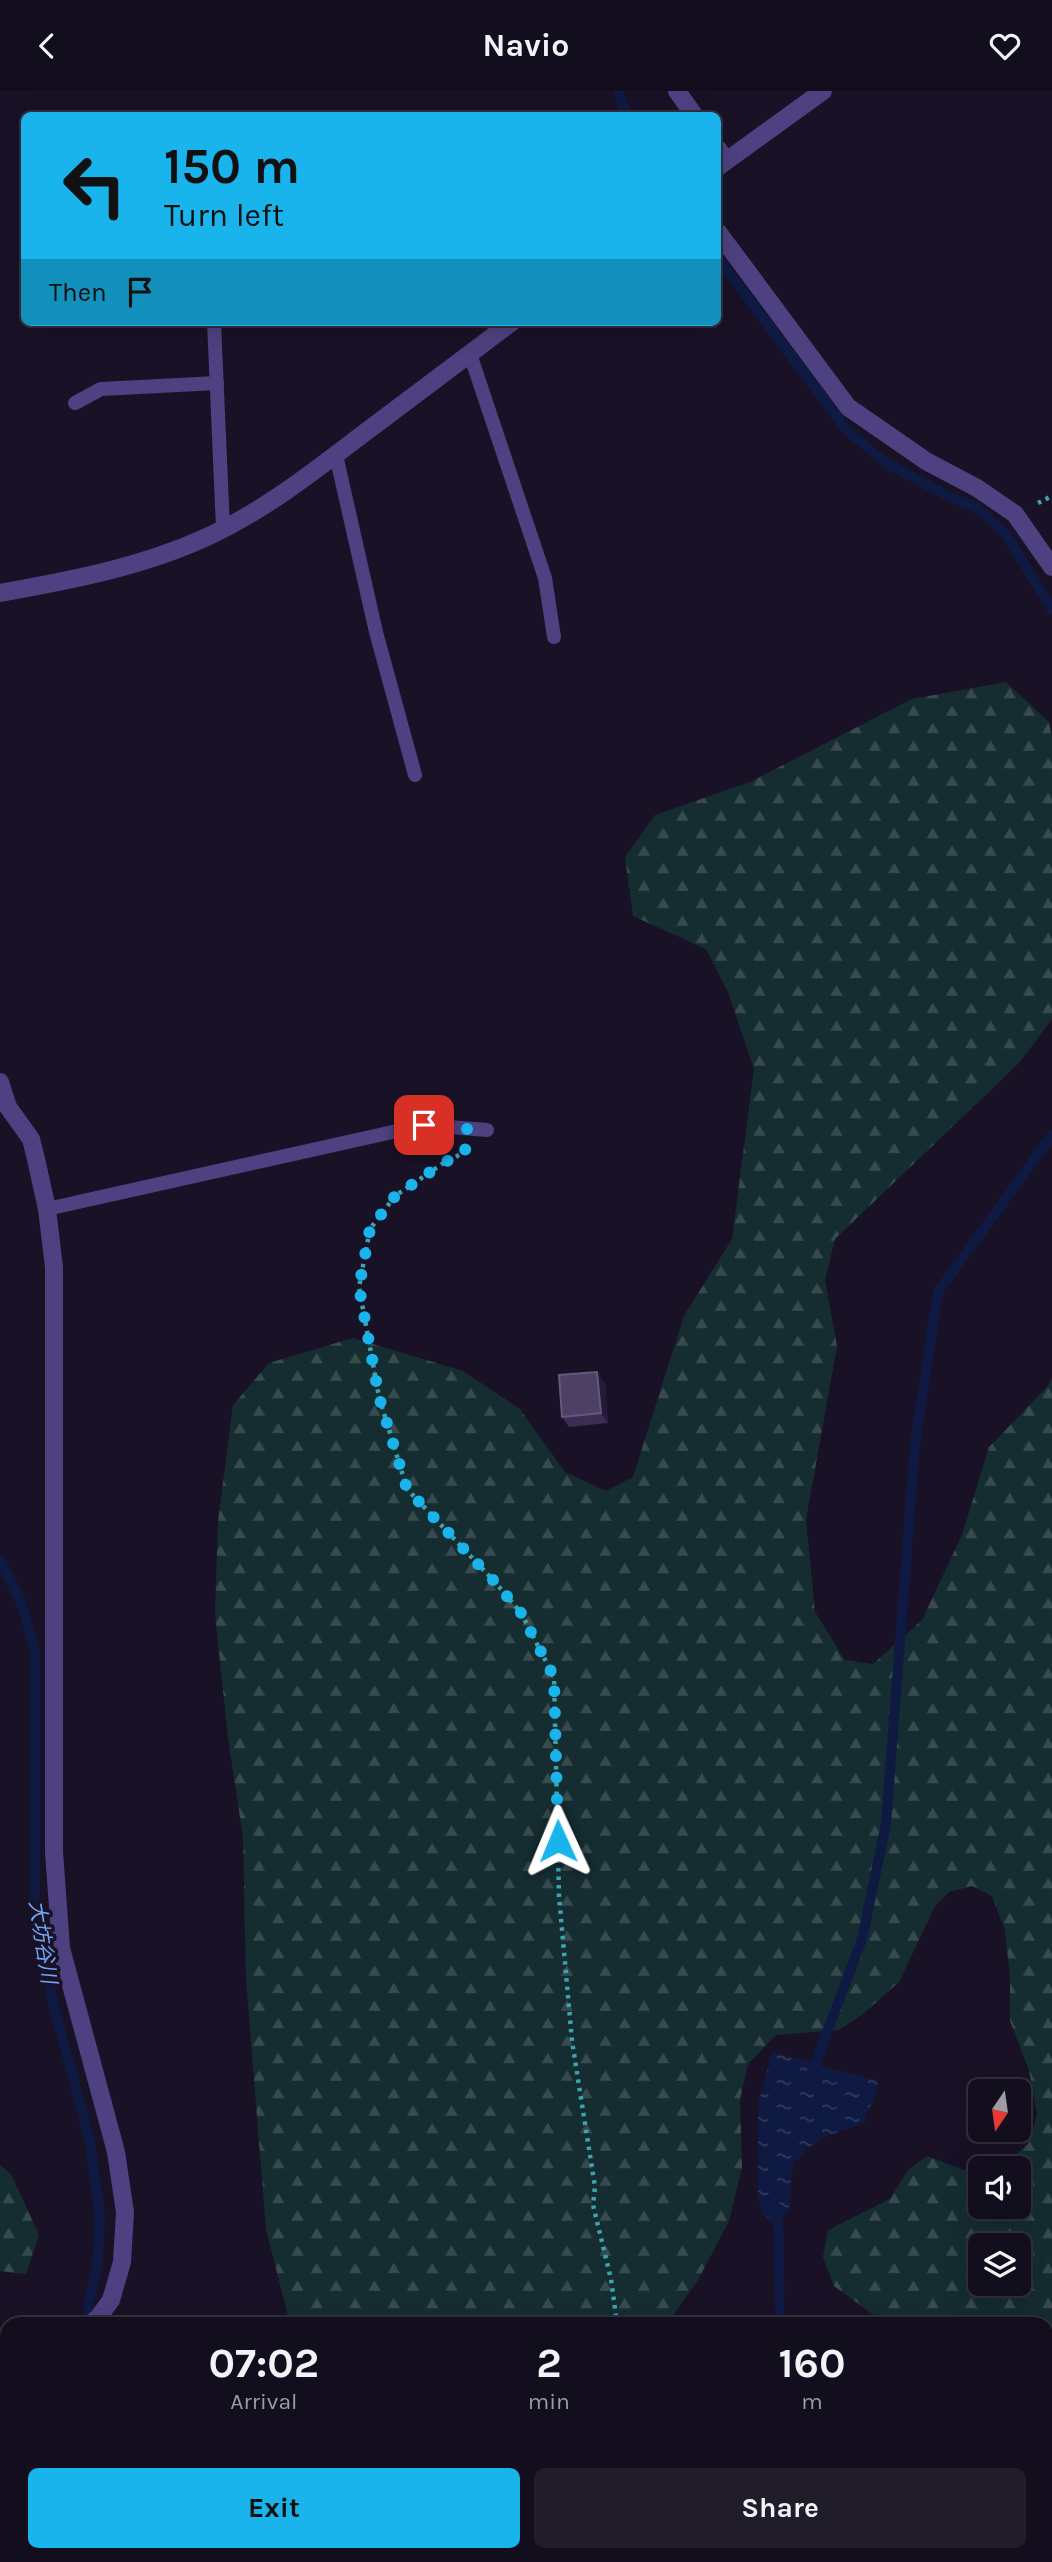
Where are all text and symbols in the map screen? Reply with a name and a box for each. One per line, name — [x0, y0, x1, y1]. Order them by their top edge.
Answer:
icon: back — [28, 27, 66, 65]
text: Navio — [483, 27, 569, 64]
icon: heart — [986, 27, 1024, 65]
text: 150 m — [164, 138, 300, 195]
icon: left — [49, 140, 140, 231]
text: Turn left — [164, 197, 284, 234]
icon: arrive — [121, 273, 159, 311]
text: Then — [49, 277, 107, 308]
pin — [394, 1095, 454, 1155]
icon: arrive — [405, 1106, 443, 1144]
position arrow — [521, 1804, 595, 1878]
water label: 大坊谷川 — [25, 1899, 62, 1987]
north arrow — [968, 2079, 1031, 2142]
map controls — [968, 2079, 1031, 2296]
button: sound — [968, 2156, 1031, 2219]
button: layers — [968, 2233, 1031, 2296]
text: 07:02 — [208, 2338, 319, 2388]
text: 2 — [536, 2338, 562, 2388]
text: 160 — [778, 2338, 845, 2388]
text: Arrival — [230, 2388, 298, 2415]
text: min — [528, 2388, 570, 2415]
text: m — [801, 2388, 823, 2415]
button: Exit — [28, 2468, 520, 2548]
button: Share — [534, 2468, 1026, 2548]

